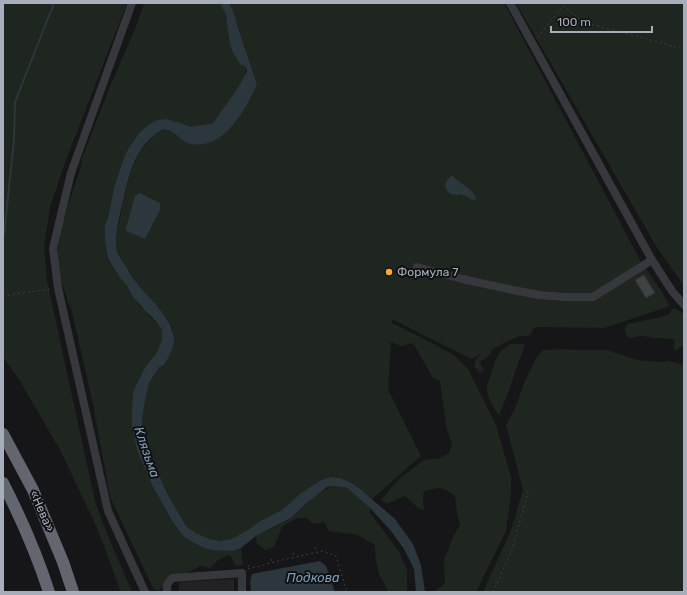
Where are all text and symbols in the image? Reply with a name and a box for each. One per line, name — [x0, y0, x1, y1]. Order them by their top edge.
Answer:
scale bar — [551, 8, 652, 34]
text: 100 m — [557, 15, 591, 29]
place label: Формула 7 — [397, 265, 458, 279]
marker: Формула 7 — [384, 267, 394, 277]
water label: Клязьма — [131, 425, 163, 480]
street label: «Нева» — [27, 488, 57, 534]
water label: Подкова — [286, 570, 340, 585]

